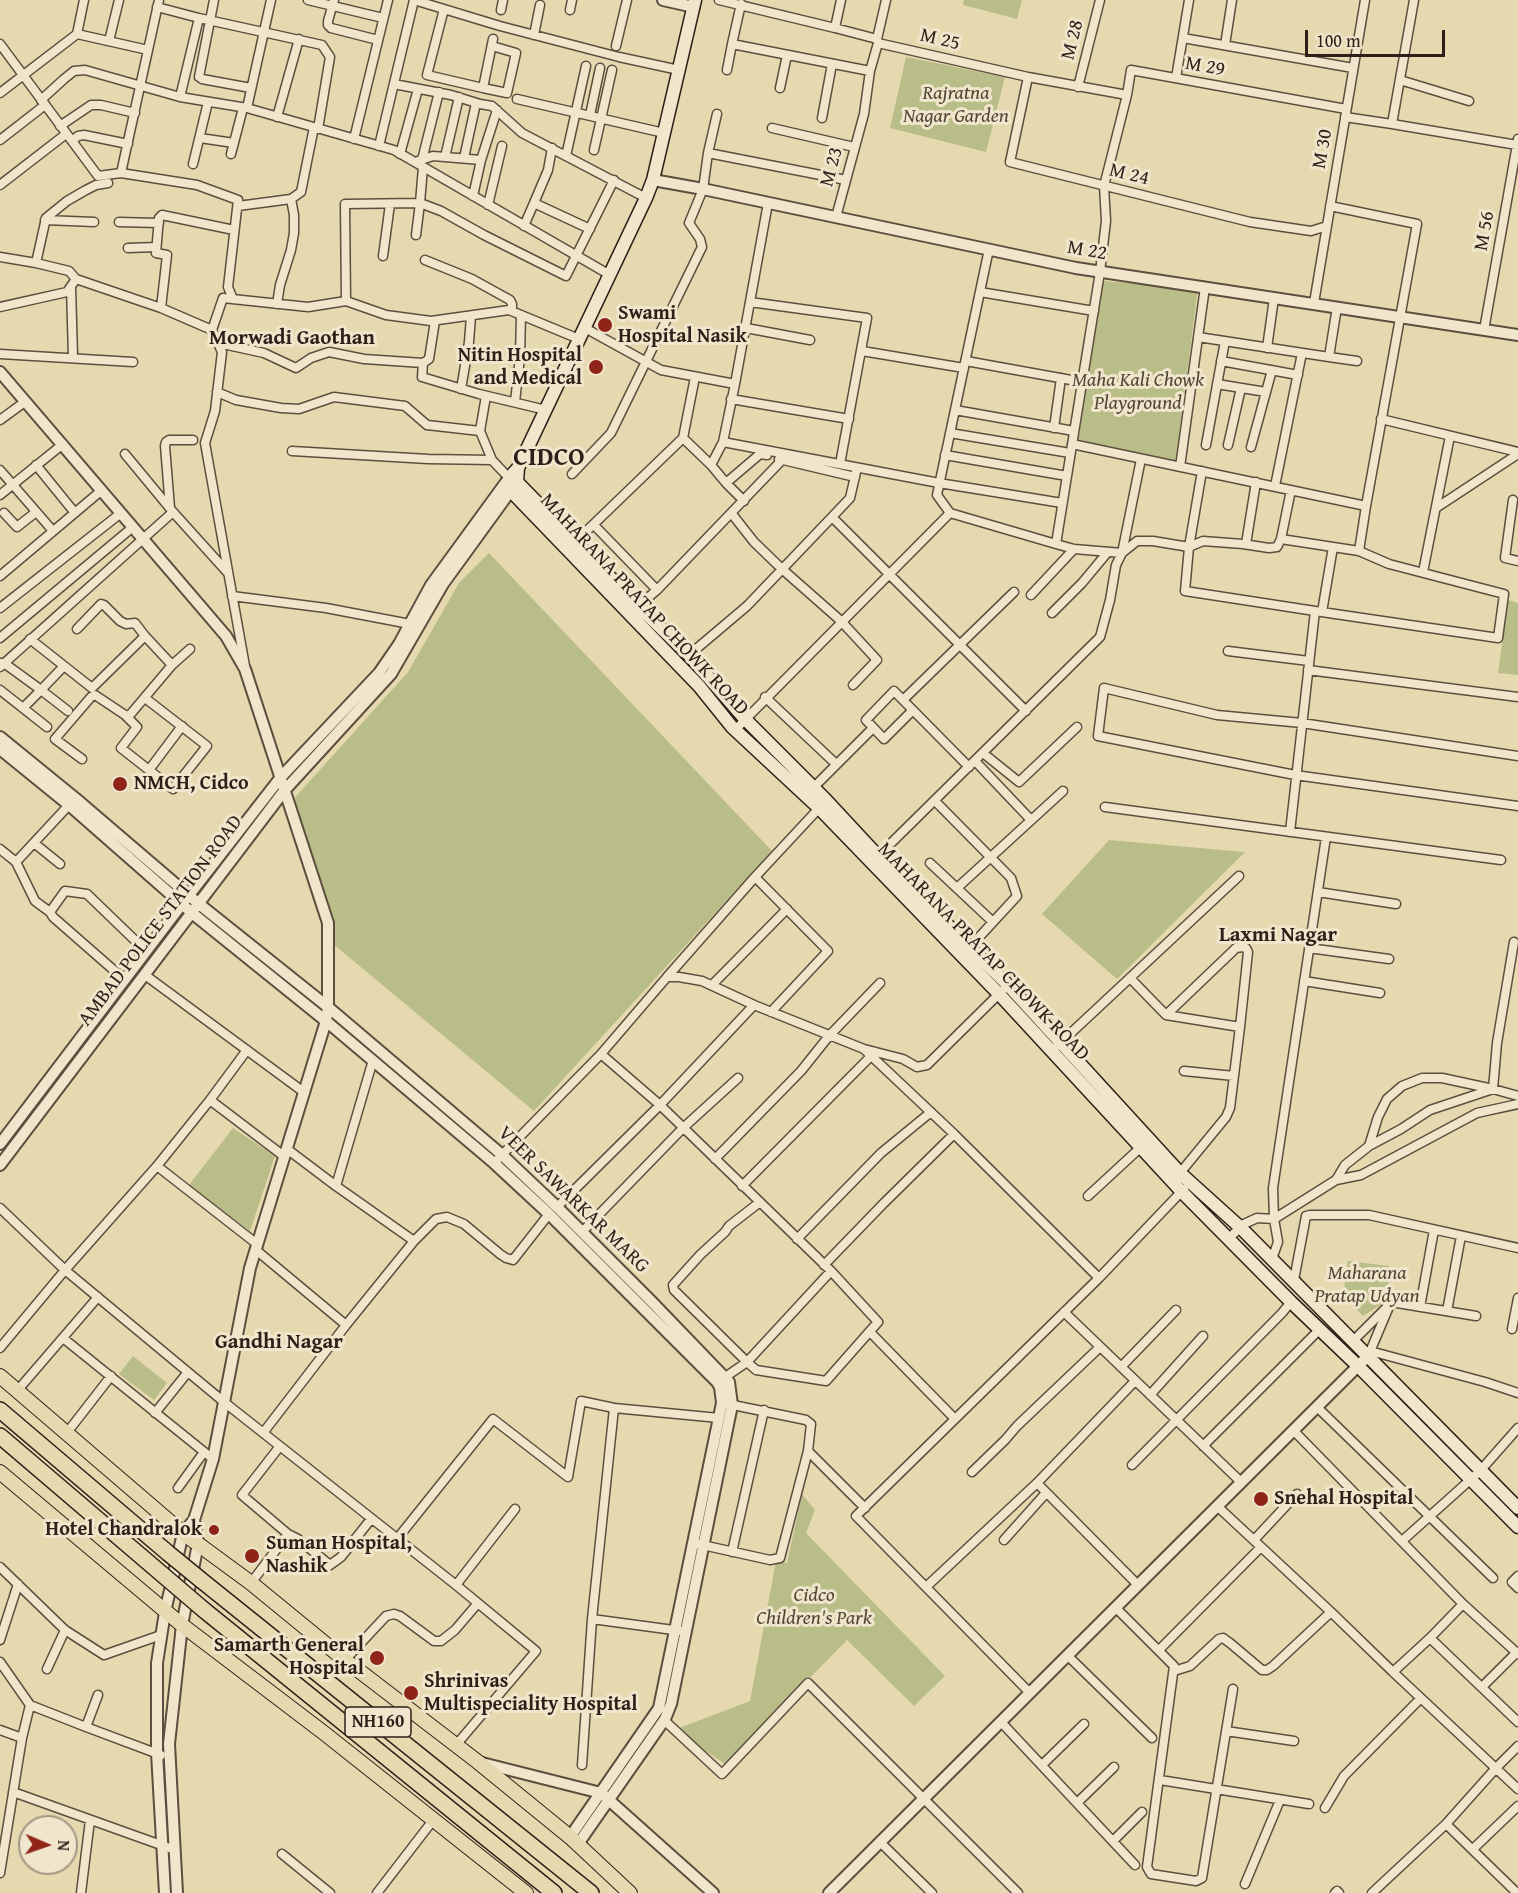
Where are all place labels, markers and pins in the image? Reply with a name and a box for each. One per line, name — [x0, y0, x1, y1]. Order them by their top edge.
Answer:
place label: Swami Hospital Nasik — [618, 302, 747, 349]
marker: Swami Hospital Nasik — [596, 316, 614, 334]
place label: Nitin Hospital and Medical — [458, 344, 582, 391]
marker: Nitin Hospital and Medical — [587, 358, 605, 376]
place label: NMCH, Cidco — [134, 772, 249, 796]
marker: NMCH, Cidco — [111, 775, 129, 793]
place label: Snehal Hospital — [1274, 1487, 1414, 1511]
marker: Snehal Hospital — [1252, 1490, 1270, 1508]
place label: Hotel Chandralok — [45, 1518, 202, 1542]
marker: Hotel Chandralok — [207, 1523, 221, 1537]
place label: Suman Hospital, Nashik — [266, 1532, 412, 1579]
marker: Suman Hospital, Nashik — [243, 1547, 261, 1565]
place label: Samarth General Hospital — [214, 1634, 364, 1681]
marker: Samarth General Hospital — [368, 1649, 386, 1667]
place label: Shrinivas Multispeciality Hospital — [424, 1670, 637, 1717]
marker: Shrinivas Multispeciality Hospital — [402, 1684, 420, 1702]

